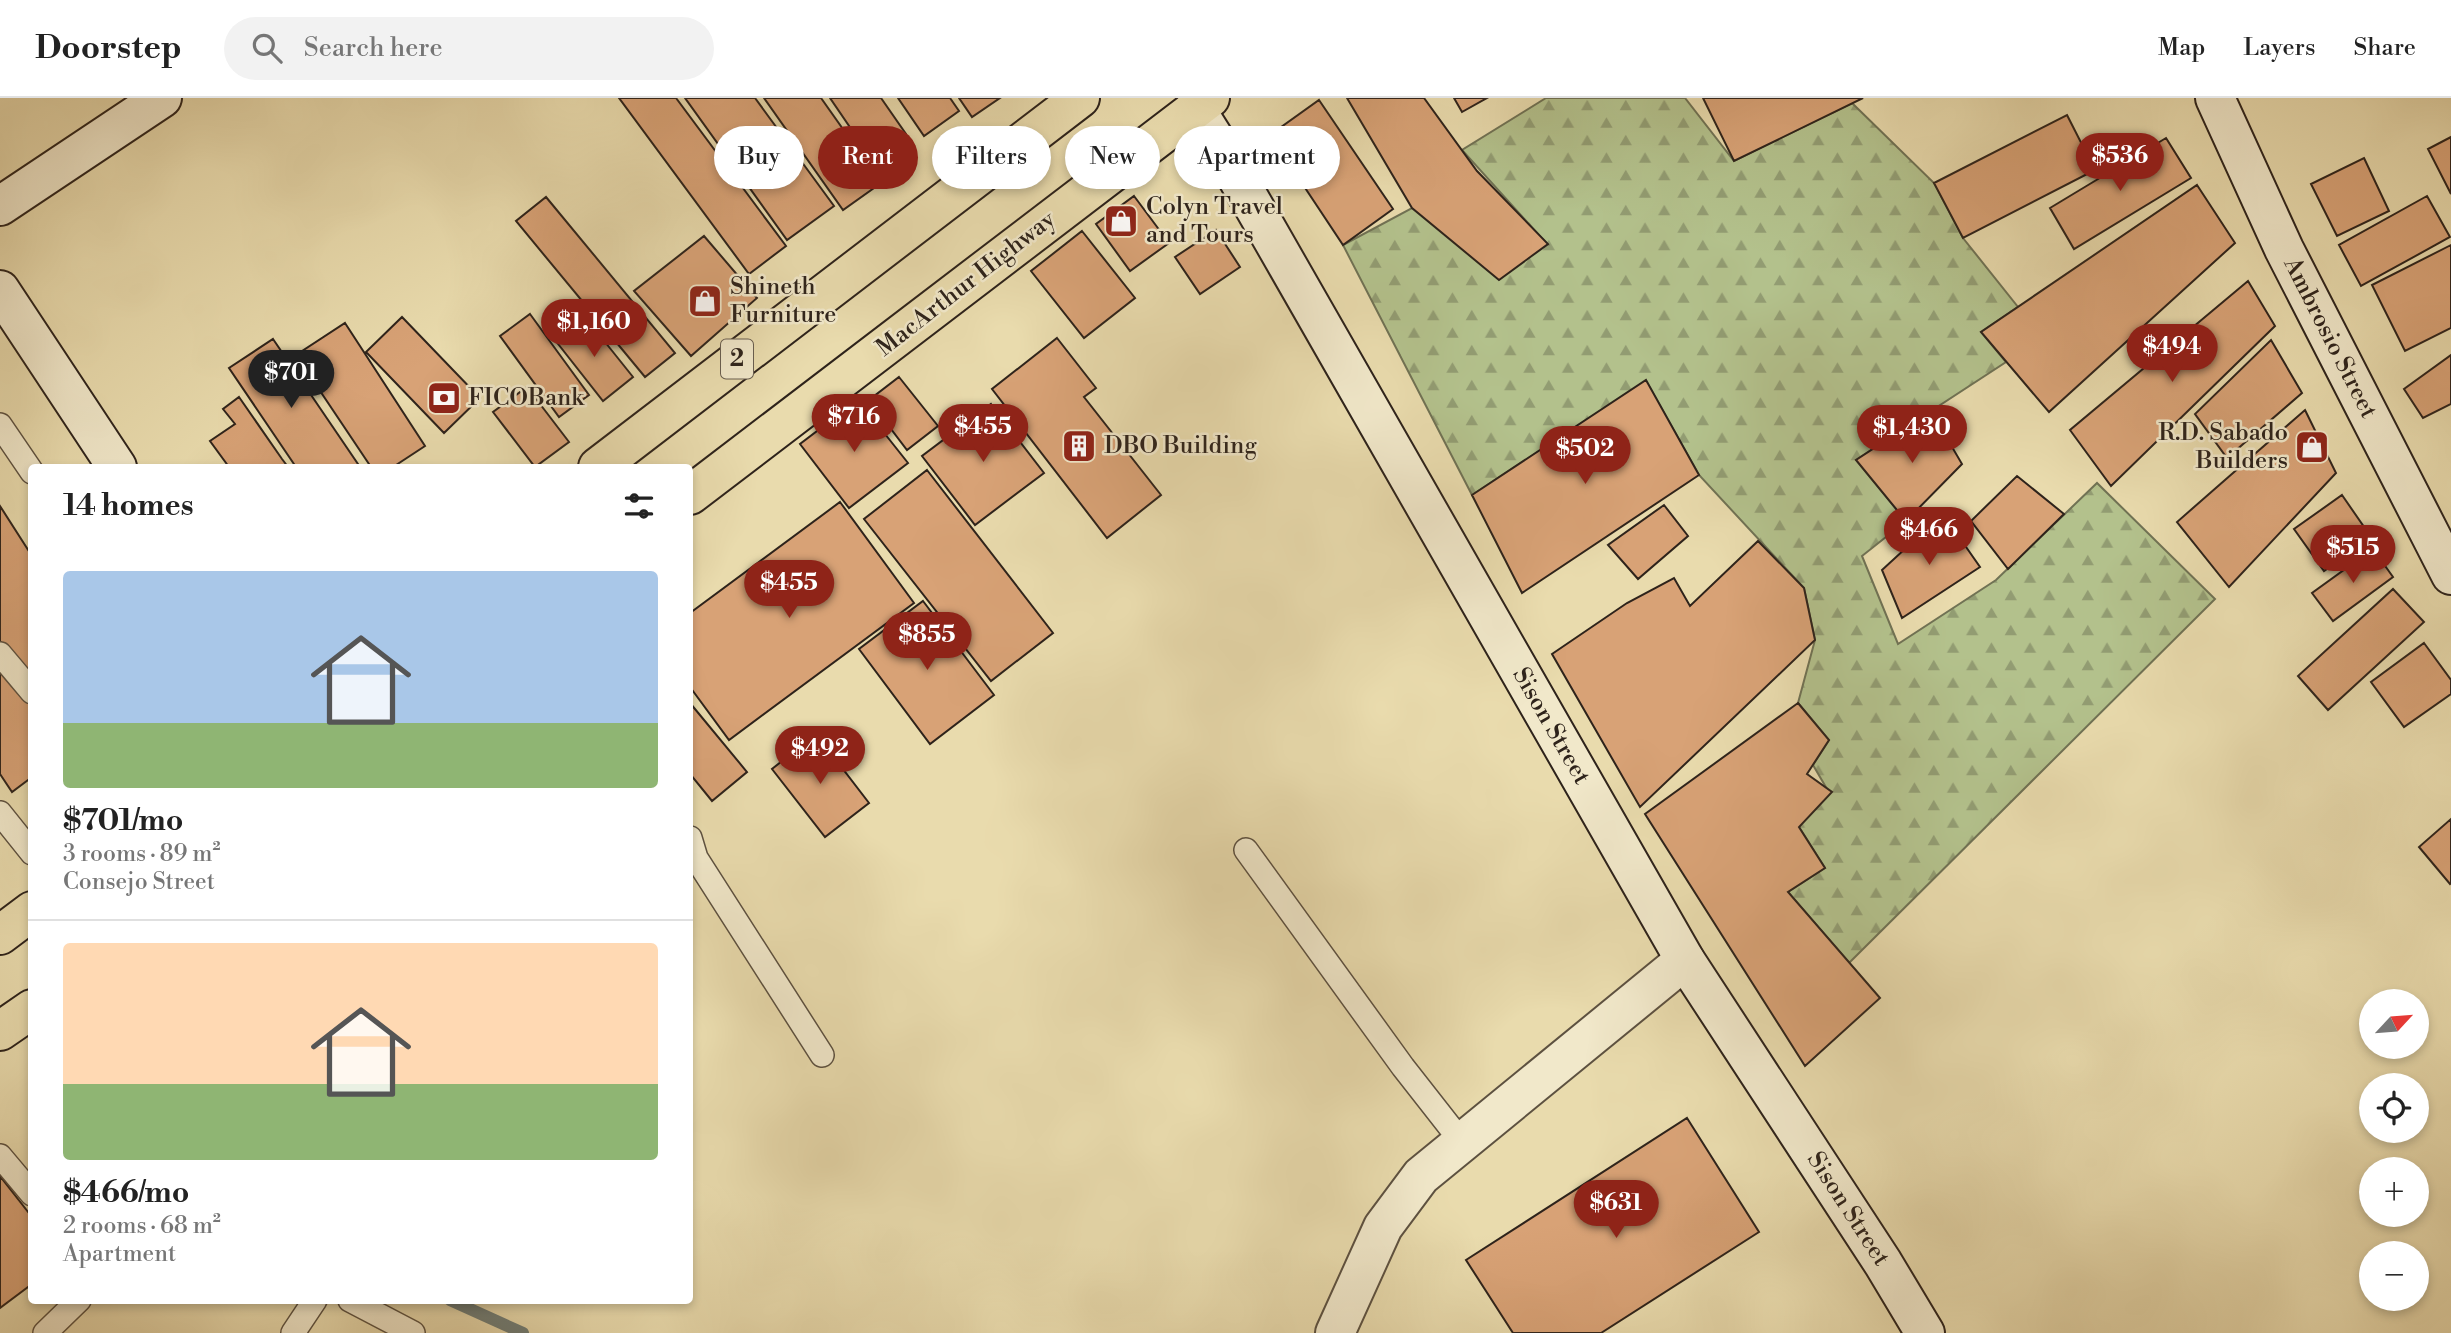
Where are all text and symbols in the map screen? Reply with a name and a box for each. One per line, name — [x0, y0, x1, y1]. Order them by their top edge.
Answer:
search box — [224, 17, 714, 80]
text: Doorstep — [35, 28, 182, 69]
icon: search — [248, 29, 286, 67]
text: Search here — [304, 32, 443, 64]
text: Map — [2158, 33, 2205, 63]
text: Layers — [2243, 33, 2315, 63]
text: Share — [2353, 33, 2416, 63]
chip: Buy — [714, 126, 804, 189]
chip: Rent — [818, 126, 918, 189]
chip: Filters — [932, 126, 1051, 189]
chip: New — [1065, 126, 1160, 189]
chip: Apartment — [1174, 126, 1340, 189]
pin: $536 — [2079, 134, 2161, 193]
text: $536 — [2092, 142, 2148, 170]
place label: Colyn Travel and Tours — [1146, 192, 1283, 250]
shop icon: Colyn Travel and Tours — [1102, 202, 1140, 240]
street label: MacArthur Highway — [870, 205, 1062, 363]
street label: Ambrosio Street — [2276, 252, 2384, 424]
place label: Shineth Furniture — [730, 272, 836, 330]
shop icon: Shineth Furniture — [686, 282, 724, 320]
pin: $1,160 — [537, 300, 651, 359]
text: $1,160 — [557, 308, 631, 336]
pin: $494 — [2131, 324, 2213, 384]
text: $494 — [2143, 333, 2201, 361]
road number: 2 — [721, 340, 753, 378]
pin: $701 — [250, 350, 332, 410]
text: $701 — [264, 359, 318, 387]
bank icon: FICOBank — [425, 379, 463, 417]
place label: FICOBank — [468, 383, 585, 413]
pin: $716 — [813, 394, 895, 454]
text: $716 — [828, 403, 880, 431]
pin: $455 — [942, 404, 1024, 464]
pin: $1,430 — [1855, 406, 1969, 465]
text: $455 — [954, 413, 1012, 441]
text: $1,430 — [1873, 414, 1951, 442]
place label: R.D. Sabado Builders — [2158, 418, 2288, 476]
pin: $502 — [1544, 426, 1626, 486]
building icon: DBO Building — [1060, 427, 1098, 465]
shop icon: R.D. Sabado Builders — [2293, 428, 2331, 466]
place label: DBO Building — [1104, 431, 1257, 461]
text: $502 — [1556, 435, 1614, 463]
text: 14 homes — [63, 487, 194, 525]
icon: filters — [620, 487, 658, 525]
pin: $466 — [1888, 508, 1970, 567]
text: $466 — [1900, 516, 1958, 544]
pin: $515 — [2312, 526, 2394, 585]
text: $515 — [2326, 534, 2380, 562]
pin: $455 — [748, 560, 830, 620]
text: $455 — [760, 569, 818, 597]
pin: $855 — [886, 612, 968, 672]
icon: home — [298, 617, 424, 743]
text: $855 — [899, 621, 955, 649]
street label: Sison Street — [1505, 662, 1597, 790]
pin: $492 — [779, 726, 861, 786]
text: $492 — [791, 735, 849, 763]
text: $701/mo — [63, 802, 183, 840]
text: 3 rooms · 89 m² — [63, 840, 220, 868]
text: Consejo Street — [63, 868, 215, 896]
icon: home — [298, 989, 424, 1115]
north arrow — [2359, 989, 2429, 1059]
map controls — [2359, 989, 2429, 1311]
button: locate — [2359, 1073, 2429, 1143]
street label: Sison Street — [1800, 1146, 1896, 1272]
button: + — [2359, 1157, 2429, 1227]
text: $466/mo — [63, 1174, 189, 1212]
pin: $631 — [1575, 1180, 1657, 1240]
text: $631 — [1590, 1189, 1642, 1217]
text: 2 rooms · 68 m² — [63, 1212, 221, 1240]
text: Apartment — [63, 1240, 176, 1268]
button: − — [2359, 1241, 2429, 1311]

